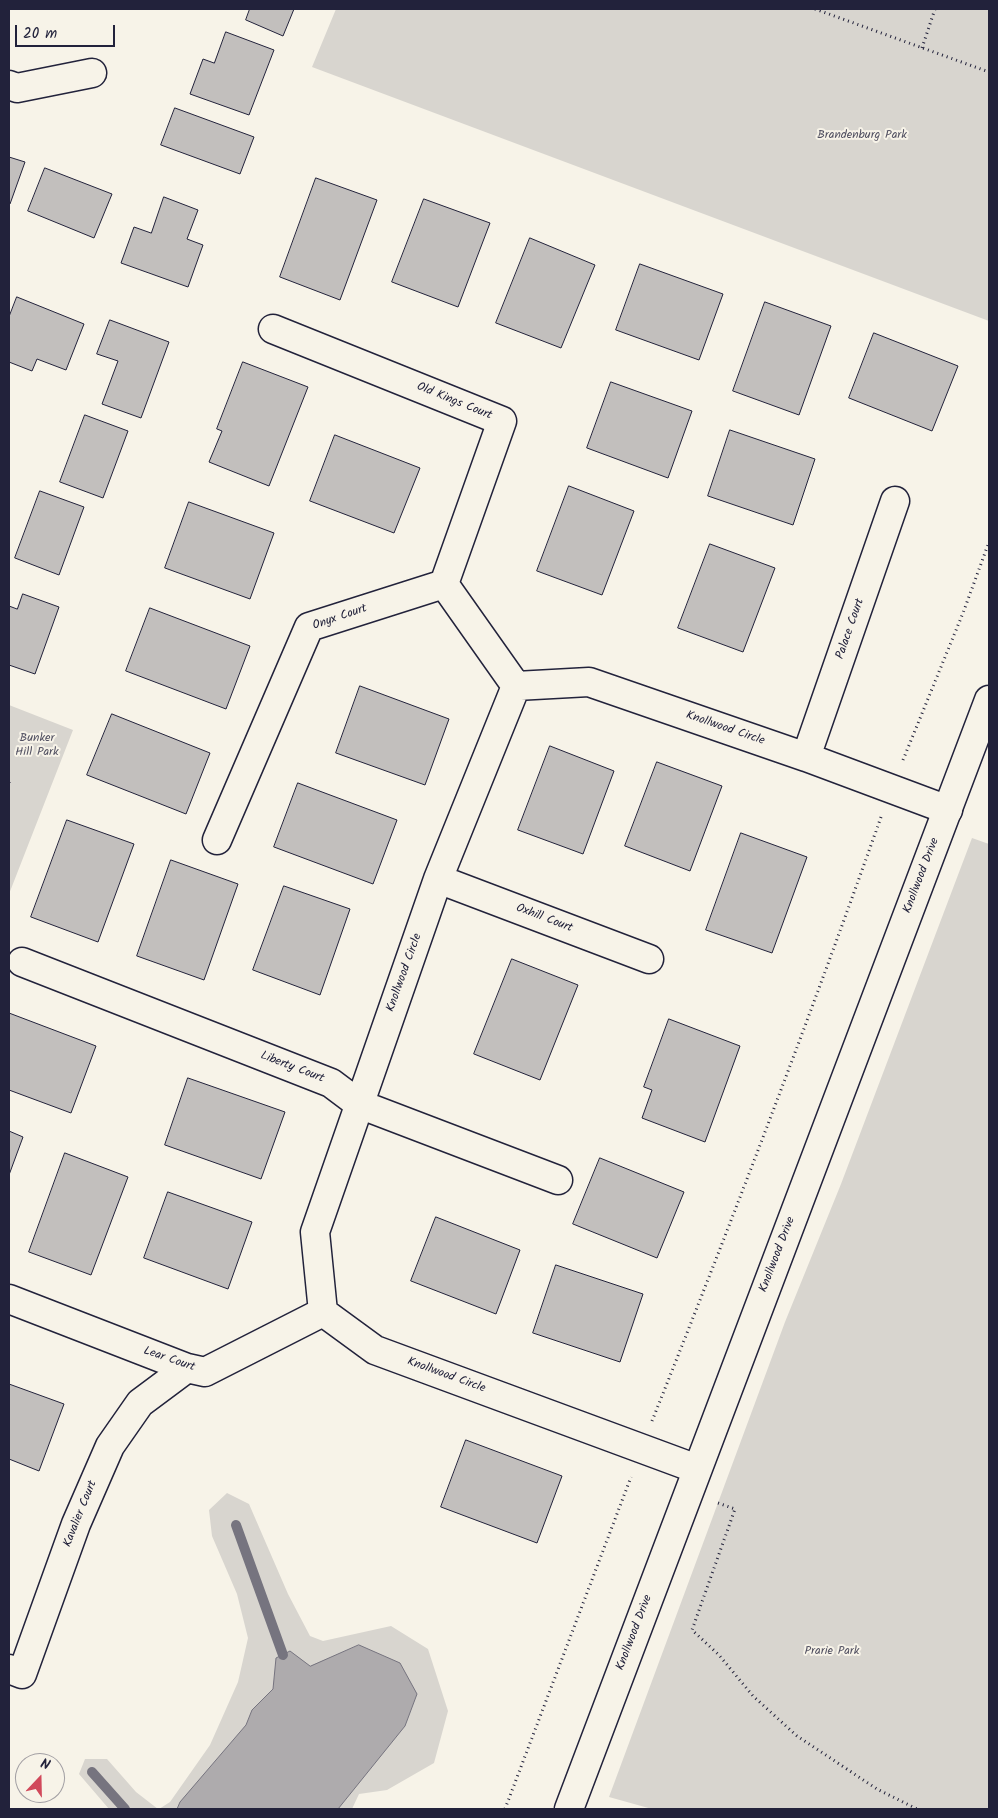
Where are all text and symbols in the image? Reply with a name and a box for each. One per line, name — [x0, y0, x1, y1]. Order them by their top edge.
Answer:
scale bar — [18, 15, 118, 47]
text: 20 m — [23, 22, 57, 46]
park label: Brandenburg Park — [817, 129, 907, 143]
street label: Old Kings Court — [414, 380, 494, 424]
street label: Palace Court — [834, 597, 868, 661]
street label: Onyx Court — [311, 602, 369, 634]
street label: Knollwood Circle — [684, 709, 766, 749]
park label: Bunker Hill Park — [15, 732, 59, 760]
street label: Knollwood Drive — [901, 836, 943, 916]
street label: Oxhill Court — [514, 902, 574, 936]
street label: Knollwood Circle — [384, 932, 426, 1014]
street label: Liberty Court — [258, 1049, 326, 1087]
street label: Knollwood Drive — [757, 1215, 799, 1295]
street label: Lear Court — [141, 1345, 197, 1375]
street label: Knollwood Circle — [405, 1355, 487, 1397]
street label: Kavalier Court — [61, 1479, 101, 1549]
street label: Knollwood Drive — [614, 1593, 656, 1673]
park label: Prarie Park — [805, 1645, 859, 1659]
north arrow — [15, 1753, 65, 1803]
text: N — [37, 1753, 53, 1777]

